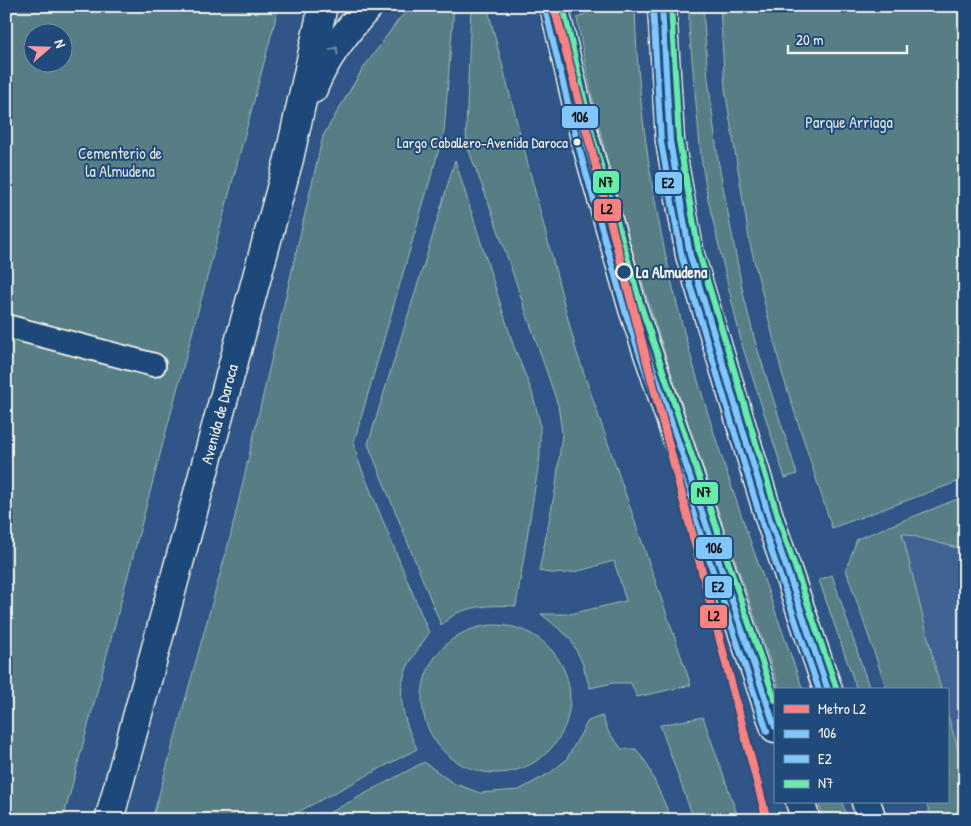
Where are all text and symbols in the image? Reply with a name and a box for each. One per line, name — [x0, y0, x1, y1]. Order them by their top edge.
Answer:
north arrow — [22, 22, 72, 72]
scale bar — [788, 22, 907, 54]
text: 20 m — [796, 29, 823, 50]
text: N — [50, 37, 71, 51]
one-way arrow — [328, 46, 338, 55]
line badge: 106 — [561, 105, 599, 129]
text: 106 — [572, 107, 589, 126]
park label: Parque Arriaga — [805, 111, 893, 133]
place label: Largo Caballero-Avenida Daroca — [397, 132, 568, 153]
marker: Largo Caballero-Avenida Daroca — [572, 137, 582, 147]
park label: Cementerio de la Almudena — [78, 142, 163, 182]
line badge: N7 — [592, 170, 620, 194]
line badge: E2 — [654, 171, 683, 195]
text: N7 — [599, 172, 613, 191]
text: E2 — [662, 173, 675, 192]
line badge: L2 — [593, 198, 622, 222]
text: L2 — [601, 199, 613, 218]
place label: La Almudena — [636, 261, 708, 283]
marker: La Almudena — [615, 263, 633, 281]
street label: Avenida de Daroca — [195, 361, 243, 467]
line badge: N7 — [690, 481, 719, 505]
text: N7 — [697, 482, 711, 501]
line badge: 106 — [695, 536, 733, 560]
text: 106 — [706, 538, 723, 557]
line badge: E2 — [704, 575, 733, 599]
text: E2 — [712, 577, 725, 596]
line badge: L2 — [699, 604, 728, 629]
text: L2 — [708, 606, 720, 625]
legend — [774, 688, 948, 804]
text: Metro L2 — [818, 698, 866, 719]
text: 106 — [818, 722, 836, 743]
text: E2 — [818, 748, 832, 769]
text: N7 — [818, 772, 833, 793]

